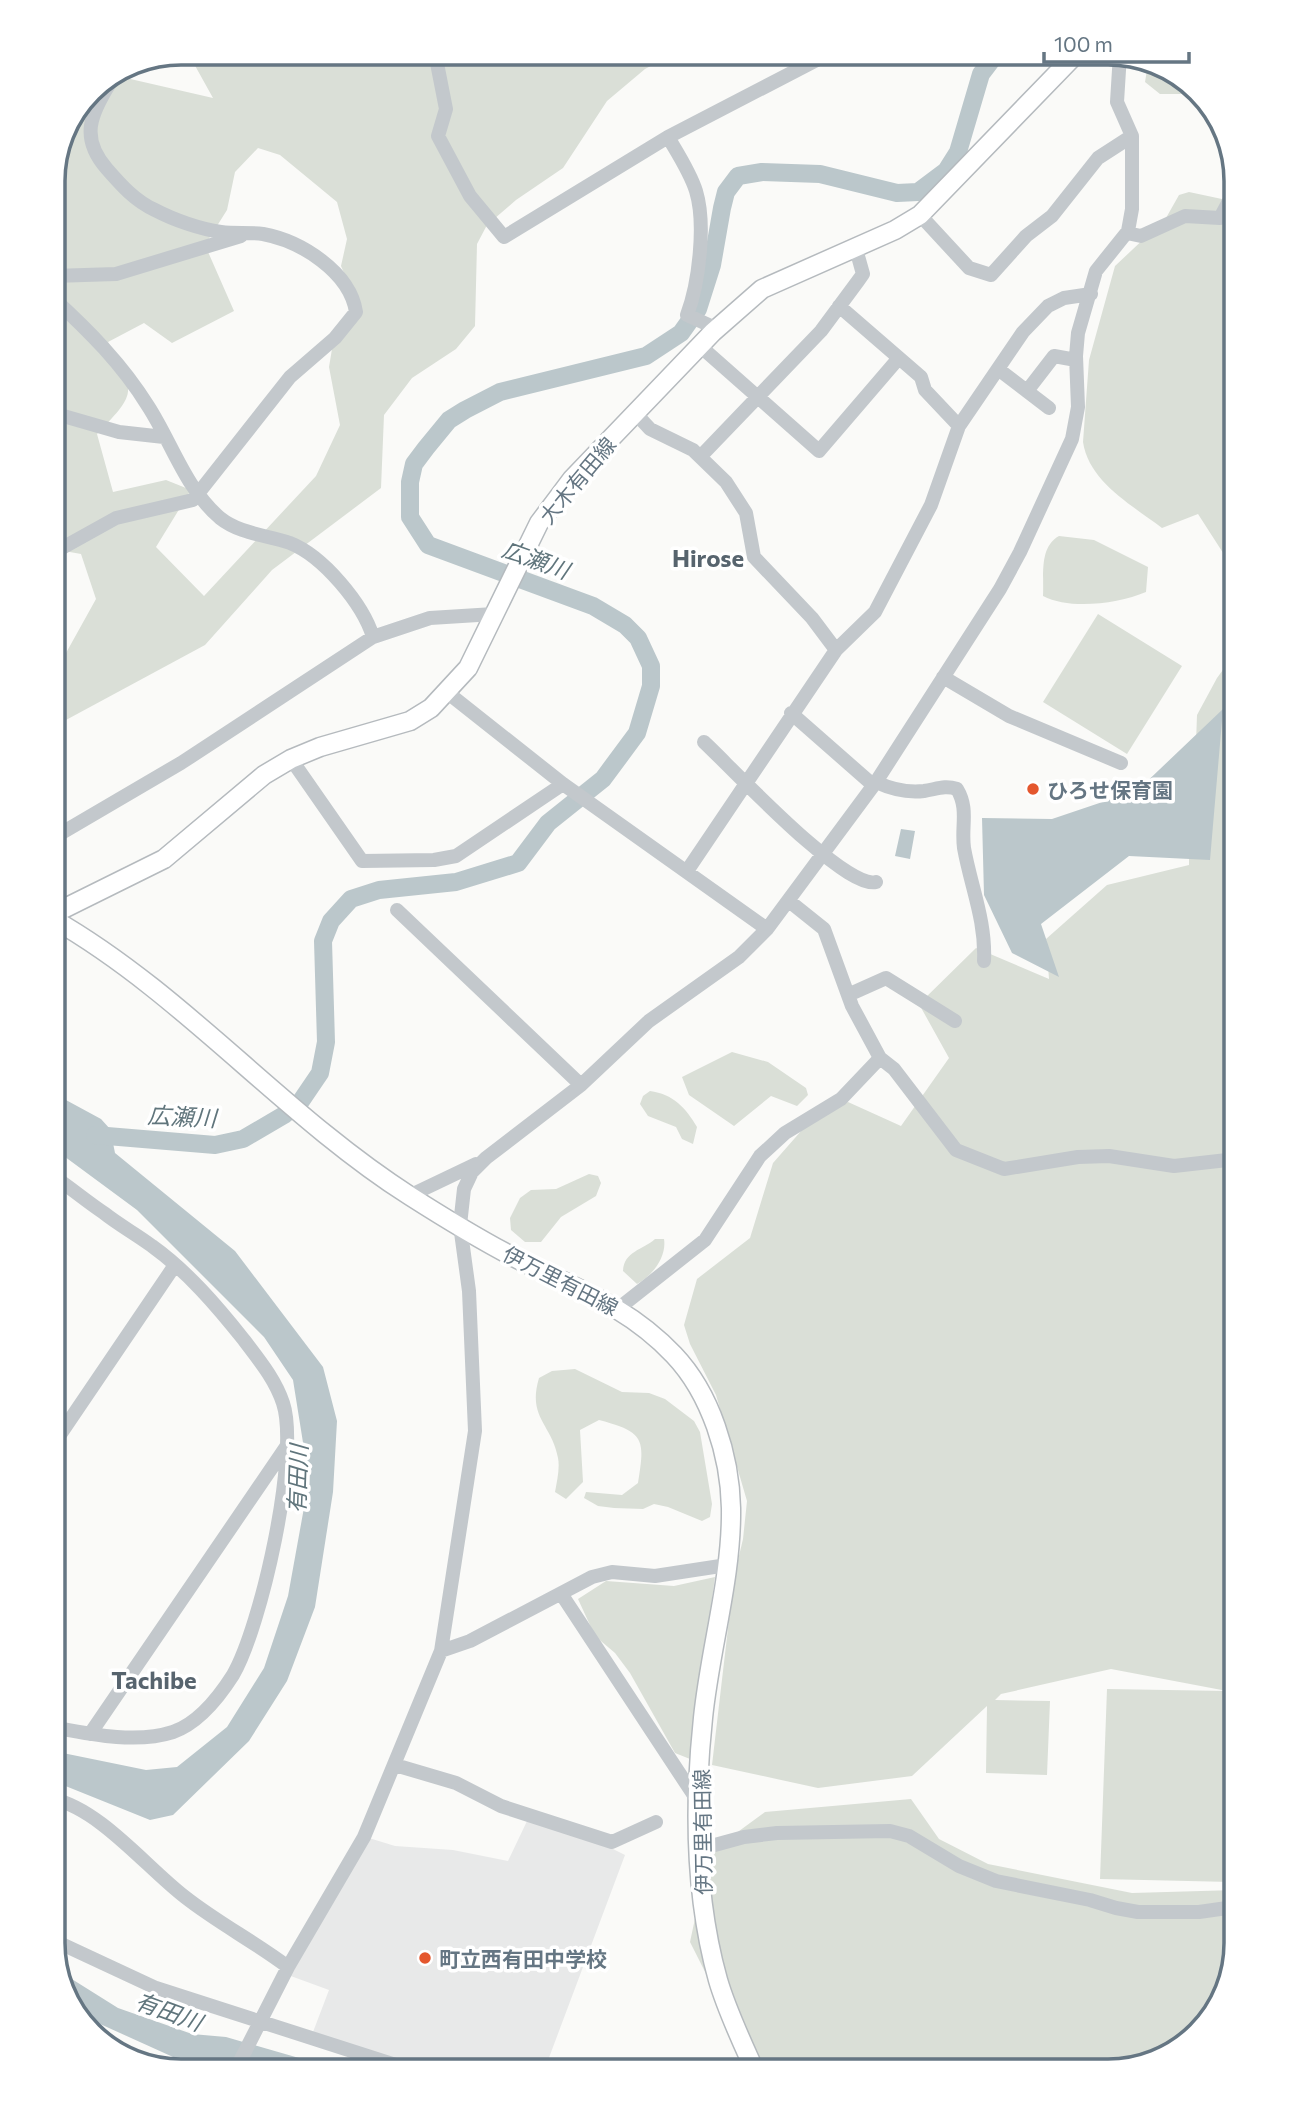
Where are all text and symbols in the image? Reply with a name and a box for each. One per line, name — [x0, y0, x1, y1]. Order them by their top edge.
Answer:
scale bar — [1044, 21, 1189, 65]
text: 100 m — [1054, 31, 1113, 56]
street label: 大木有田線 — [534, 432, 620, 528]
water label: 広瀬川 — [499, 534, 576, 585]
district label: Hirose — [672, 543, 744, 572]
place label: ひろせ保育園 — [1047, 777, 1173, 802]
marker: ひろせ保育園 — [1025, 781, 1041, 797]
water label: 広瀬川 — [147, 1100, 220, 1132]
street label: 伊万里有田線 — [499, 1240, 623, 1320]
water label: 有田川 — [282, 1441, 312, 1514]
district label: Tachibe — [111, 1665, 197, 1694]
street label: 伊万里有田線 — [688, 1769, 716, 1895]
place label: 町立西有田中学校 — [439, 1946, 607, 1971]
marker: 町立西有田中学校 — [417, 1950, 433, 1966]
water label: 有田川 — [132, 1986, 209, 2037]

